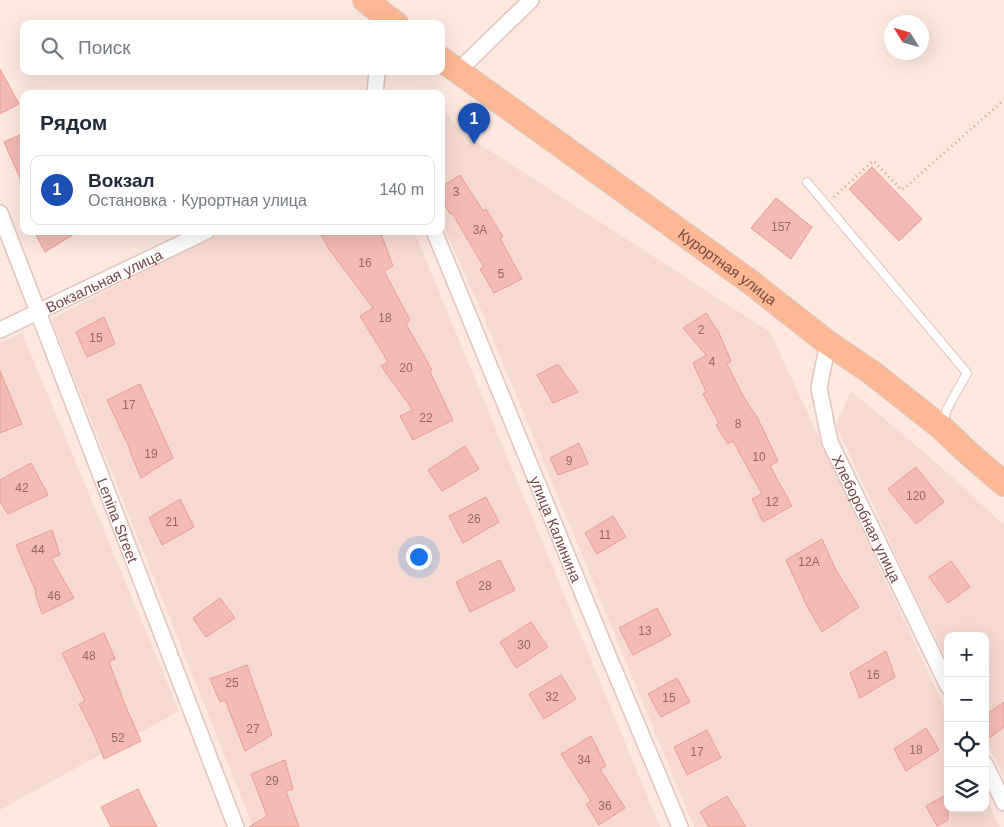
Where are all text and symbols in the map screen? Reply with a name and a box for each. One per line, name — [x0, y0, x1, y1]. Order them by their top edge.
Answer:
north arrow — [884, 15, 929, 60]
search box — [20, 20, 445, 75]
icon: search — [38, 34, 66, 62]
text: Поиск — [78, 37, 131, 58]
pin: 1 — [458, 103, 490, 144]
text: Рядом — [40, 111, 107, 134]
text: Вокзал — [88, 170, 155, 191]
text: 1 — [53, 181, 61, 198]
text: 140 m — [380, 181, 424, 198]
house number: 3 — [453, 185, 460, 199]
text: Остановка · Курортная улица — [88, 192, 307, 209]
house number: 157 — [771, 220, 791, 234]
house number: 3А — [473, 223, 487, 237]
street label: Курортная улица — [675, 225, 781, 309]
street label: Вокзальная улица — [43, 245, 165, 315]
house number: 16 — [358, 256, 372, 270]
house number: 5 — [498, 267, 505, 281]
house number: 18 — [378, 311, 392, 325]
house number: 2 — [698, 323, 705, 337]
house number: 15 — [89, 331, 103, 345]
house number: 4 — [709, 355, 716, 369]
house number: 20 — [399, 361, 413, 375]
house number: 17 — [122, 398, 136, 412]
house number: 22 — [419, 411, 433, 425]
house number: 8 — [735, 417, 742, 431]
house number: 19 — [144, 447, 158, 461]
house number: 10 — [752, 450, 766, 464]
street label: Хлеборобная улица — [829, 452, 905, 586]
house number: 9 — [566, 454, 573, 468]
street label: улица Калинина — [527, 473, 586, 585]
street label: Lenina Street — [94, 475, 142, 566]
house number: 42 — [15, 481, 29, 495]
house number: 120 — [906, 489, 926, 503]
house number: 12 — [765, 495, 779, 509]
house number: 26 — [467, 512, 481, 526]
house number: 21 — [165, 515, 179, 529]
house number: 11 — [599, 528, 612, 542]
house number: 44 — [31, 543, 45, 557]
your location — [406, 544, 432, 570]
house number: 12А — [798, 555, 820, 569]
house number: 28 — [478, 579, 492, 593]
house number: 46 — [47, 589, 61, 603]
house number: 13 — [638, 624, 652, 638]
map controls — [944, 632, 989, 812]
button: + — [944, 632, 989, 677]
house number: 30 — [517, 638, 531, 652]
house number: 48 — [82, 649, 96, 663]
house number: 16 — [866, 668, 880, 682]
house number: 25 — [225, 676, 239, 690]
button: − — [944, 677, 989, 722]
house number: 32 — [545, 690, 559, 704]
house number: 15 — [662, 691, 676, 705]
house number: 27 — [246, 722, 260, 736]
button: locate — [944, 722, 989, 767]
house number: 52 — [111, 731, 125, 745]
house number: 18 — [909, 743, 923, 757]
house number: 17 — [690, 745, 704, 759]
house number: 34 — [577, 753, 591, 767]
button: layers — [944, 767, 989, 812]
house number: 29 — [265, 774, 279, 788]
house number: 36 — [598, 799, 612, 813]

